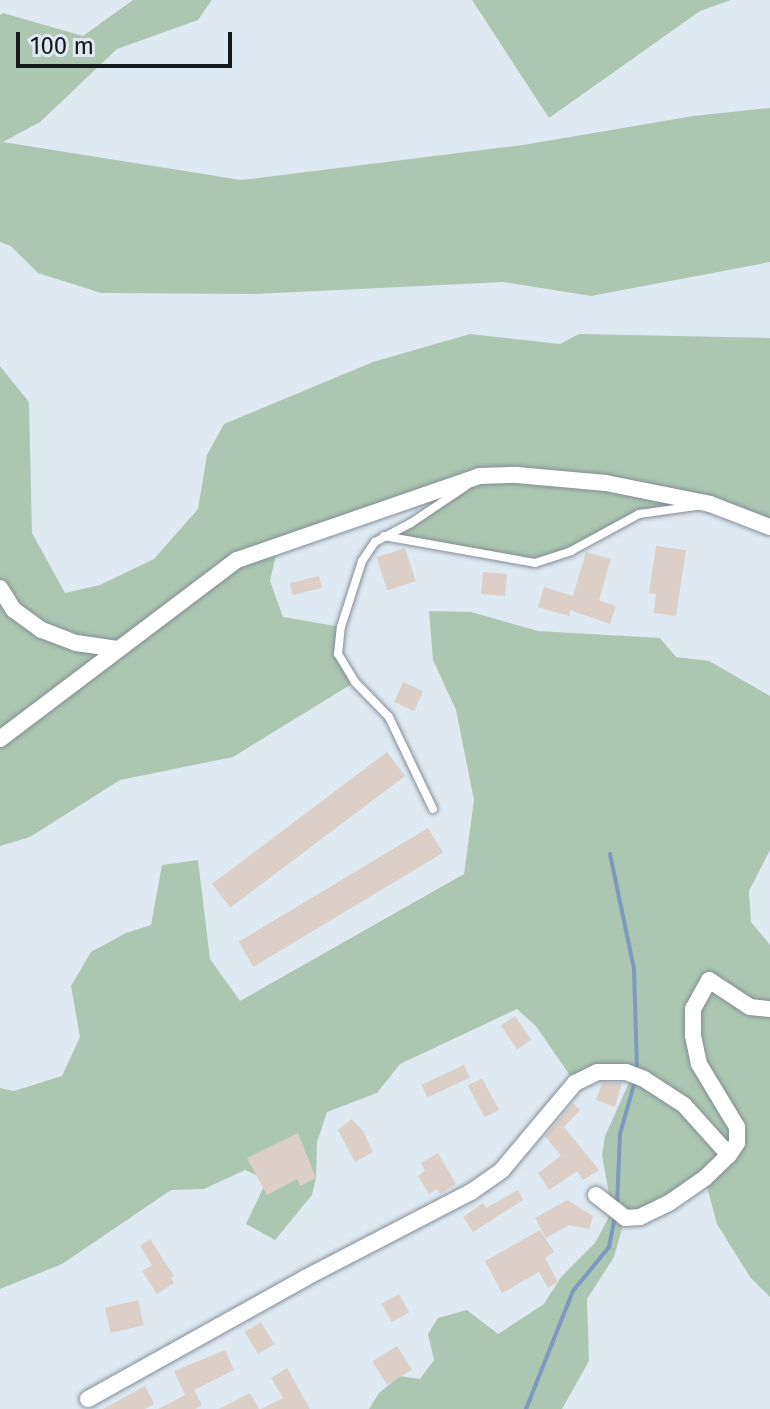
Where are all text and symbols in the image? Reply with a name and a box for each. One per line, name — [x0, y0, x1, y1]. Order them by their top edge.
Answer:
scale bar — [20, 16, 236, 66]
text: 100 m — [30, 32, 94, 60]

